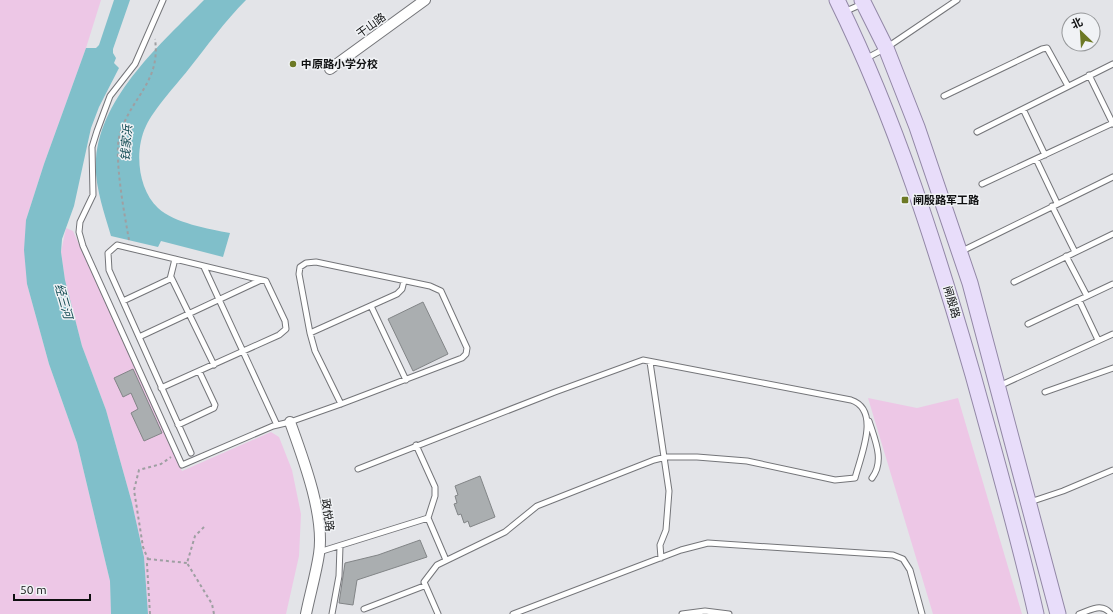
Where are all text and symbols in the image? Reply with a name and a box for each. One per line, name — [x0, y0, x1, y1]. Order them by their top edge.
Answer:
street label: 干山路 — [354, 10, 388, 40]
north arrow — [1061, 12, 1101, 52]
text: 北 — [1069, 15, 1084, 31]
place label: 中原路小学分校 — [301, 58, 378, 70]
marker: 中原路小学分校 — [288, 59, 298, 69]
water label: 钱家浜 — [118, 124, 134, 161]
place label: 闸殷路军工路 — [913, 194, 980, 206]
marker: 闸殷路军工路 — [900, 195, 910, 205]
water label: 经三河 — [53, 282, 76, 322]
street label: 闸殷路 — [942, 284, 962, 320]
street label: 政悦路 — [320, 498, 336, 532]
scale bar — [14, 576, 90, 602]
text: 50 m — [20, 583, 47, 596]

